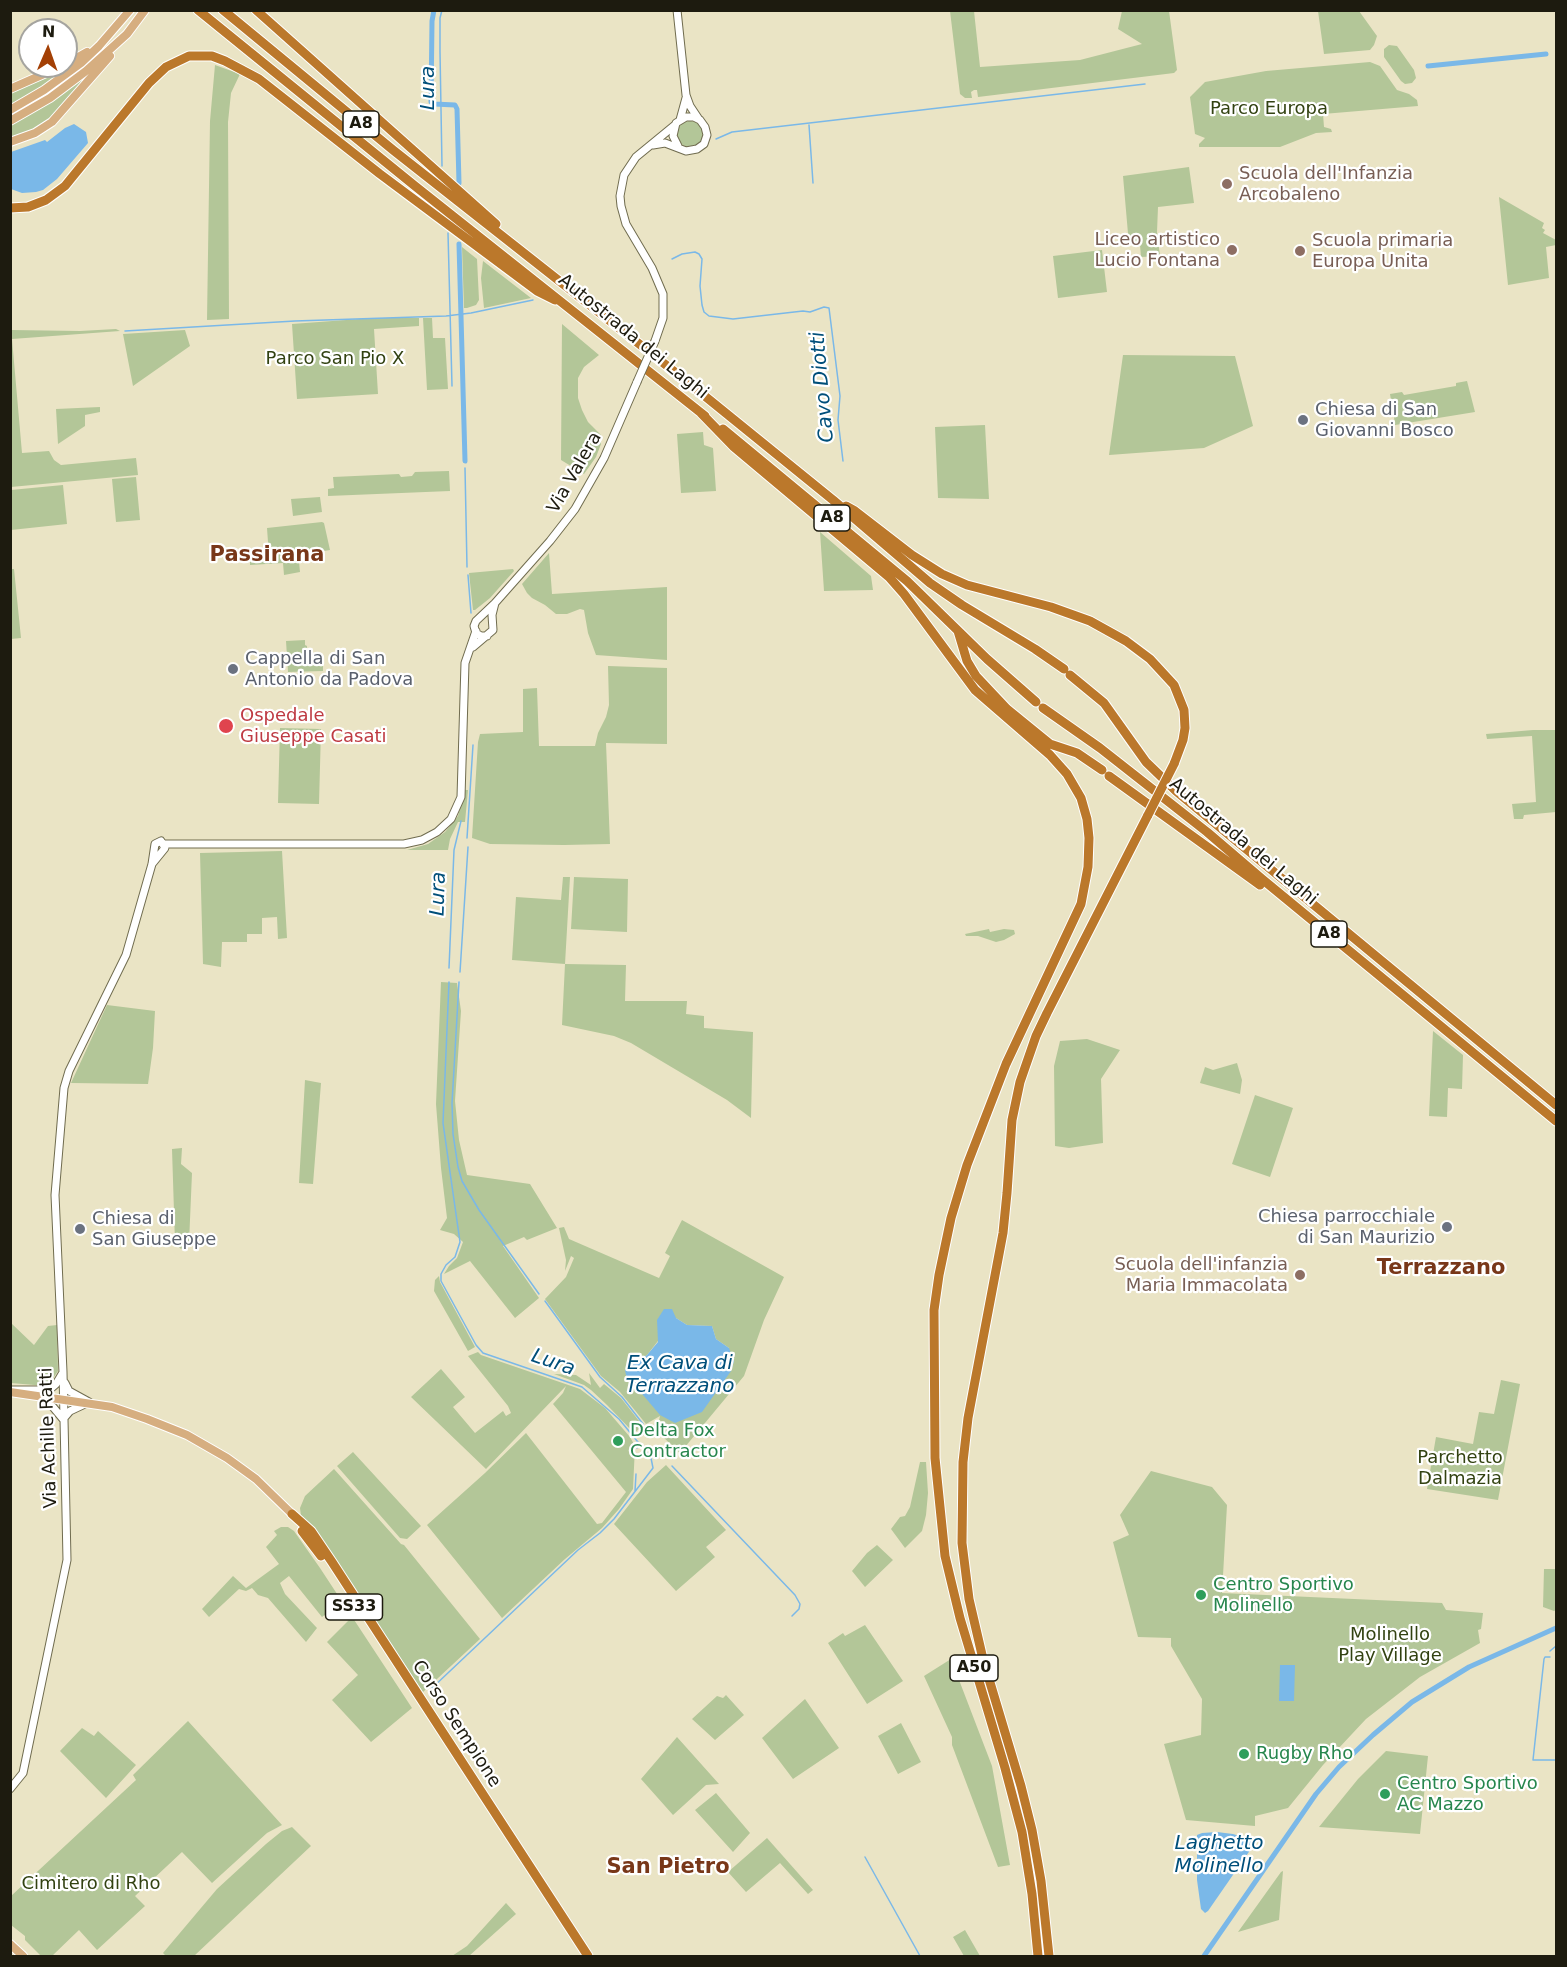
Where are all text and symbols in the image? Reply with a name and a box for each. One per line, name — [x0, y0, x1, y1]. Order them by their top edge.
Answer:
north arrow — [18, 18, 78, 78]
text: N — [42, 22, 56, 41]
water label: Lura — [417, 66, 441, 110]
park label: Parco Europa — [1210, 98, 1328, 120]
road number: A8 — [343, 111, 379, 137]
place label: Scuola dell'Infanzia Arcobaleno — [1239, 163, 1413, 206]
marker: Scuola dell'Infanzia Arcobaleno — [1220, 177, 1234, 191]
place label: Liceo artistico Lucio Fontana — [1094, 229, 1220, 272]
place label: Scuola primaria Europa Unita — [1312, 230, 1453, 272]
marker: Liceo artistico Lucio Fontana — [1225, 243, 1239, 257]
marker: Scuola primaria Europa Unita — [1293, 244, 1307, 258]
street label: Autostrada dei Laghi — [554, 270, 712, 404]
water label: Cavo Diotti — [806, 331, 840, 443]
park label: Parco San Pio X — [266, 348, 404, 370]
place label: Chiesa di San Giovanni Bosco — [1315, 399, 1454, 442]
marker: Chiesa di San Giovanni Bosco — [1296, 413, 1310, 427]
street label: Via Valera — [543, 429, 607, 517]
road number: A8 — [814, 505, 850, 531]
district label: Passirana — [210, 543, 324, 569]
place label: Cappella di San Antonio da Padova — [245, 648, 413, 690]
marker: Cappella di San Antonio da Padova — [226, 662, 240, 676]
place label: Ospedale Giuseppe Casati — [240, 705, 387, 748]
marker: Ospedale Giuseppe Casati — [217, 717, 235, 735]
street label: Autostrada dei Laghi — [1164, 774, 1322, 910]
water label: Lura — [426, 871, 452, 917]
road number: A8 — [1311, 921, 1347, 947]
place label: Chiesa parrocchiale di San Maurizio — [1258, 1206, 1435, 1248]
place label: Chiesa di San Giuseppe — [92, 1208, 216, 1250]
marker: Chiesa parrocchiale di San Maurizio — [1440, 1220, 1454, 1234]
marker: Chiesa di San Giuseppe — [73, 1222, 87, 1236]
place label: Scuola dell'infanzia Maria Immacolata — [1114, 1254, 1288, 1296]
district label: Terrazzano — [1377, 1256, 1505, 1282]
marker: Scuola dell'infanzia Maria Immacolata — [1293, 1268, 1307, 1282]
water label: Lura — [528, 1344, 578, 1382]
water label: Ex Cava di Terrazzano — [626, 1352, 734, 1399]
street label: Via Achille Ratti — [36, 1367, 62, 1509]
place label: Delta Fox Contractor — [630, 1420, 726, 1462]
marker: Delta Fox Contractor — [611, 1434, 625, 1448]
park label: Parchetto Dalmazia — [1417, 1447, 1503, 1490]
place label: Centro Sportivo Molinello — [1213, 1574, 1354, 1616]
marker: Centro Sportivo Molinello — [1194, 1588, 1208, 1602]
road number: SS33 — [326, 1594, 382, 1620]
park label: Molinello Play Village — [1338, 1624, 1442, 1666]
road number: A50 — [950, 1655, 998, 1681]
street label: Corso Sempione — [407, 1656, 505, 1792]
place label: Rugby Rho — [1256, 1743, 1353, 1765]
marker: Rugby Rho — [1237, 1747, 1251, 1761]
place label: Centro Sportivo AC Mazzo — [1397, 1773, 1538, 1816]
marker: Centro Sportivo AC Mazzo — [1378, 1787, 1392, 1801]
water label: Laghetto Molinello — [1175, 1832, 1263, 1879]
district label: San Pietro — [606, 1855, 730, 1881]
park label: Cimitero di Rho — [21, 1873, 161, 1895]

